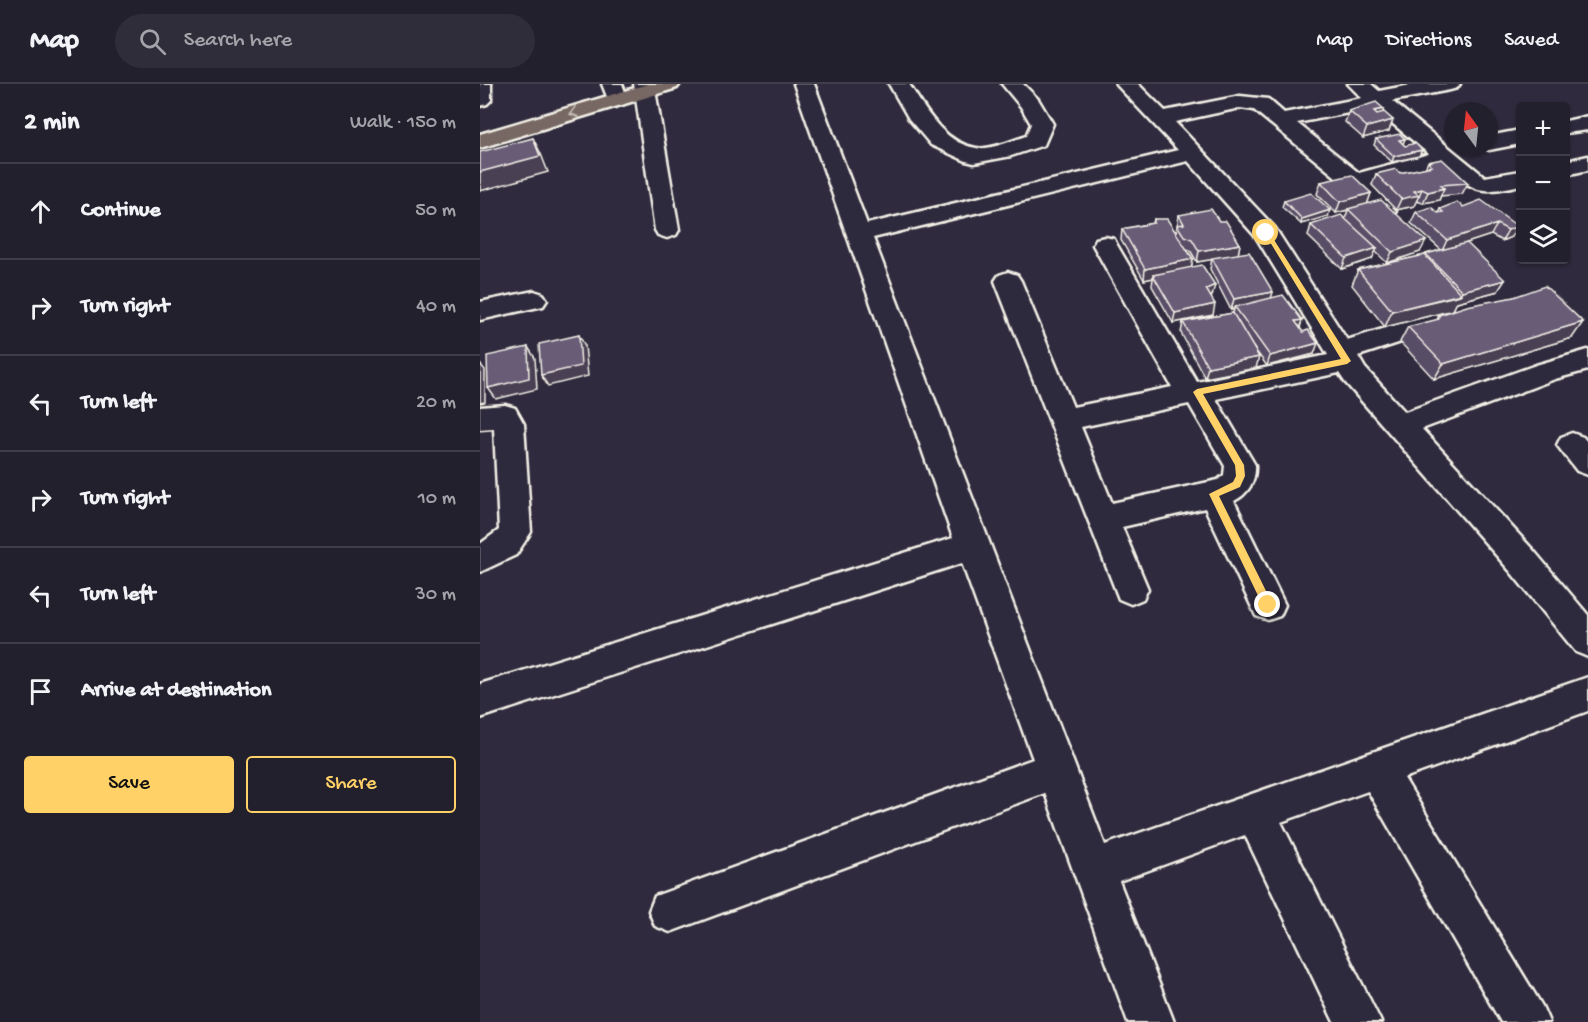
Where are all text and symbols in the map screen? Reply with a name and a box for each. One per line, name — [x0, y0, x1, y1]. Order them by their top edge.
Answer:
search box — [115, 14, 535, 68]
text: Map — [30, 25, 79, 58]
icon: search — [136, 25, 169, 58]
text: Search here — [184, 28, 292, 54]
text: Map — [1316, 29, 1353, 54]
text: Directions — [1386, 29, 1471, 54]
text: Saved — [1504, 29, 1558, 54]
north arrow — [1444, 102, 1498, 156]
map controls — [1516, 102, 1570, 264]
button: + — [1516, 102, 1570, 156]
one-way arrow — [569, 106, 580, 118]
text: 2 min — [24, 108, 79, 139]
text: Walk · 150 m — [350, 112, 456, 135]
button: − — [1516, 156, 1570, 210]
icon: ahead — [24, 195, 57, 228]
text: Continue — [81, 198, 161, 224]
text: 50 m — [415, 200, 456, 223]
button: layers — [1516, 210, 1570, 264]
route start — [1252, 219, 1278, 245]
icon: right — [24, 291, 57, 324]
text: Turn right — [81, 294, 169, 320]
text: 40 m — [416, 296, 456, 319]
icon: left — [24, 387, 57, 420]
text: Turn left — [81, 390, 155, 416]
text: 20 m — [416, 392, 456, 415]
icon: right — [24, 483, 57, 516]
text: Turn right — [81, 486, 169, 512]
text: 10 m — [418, 488, 456, 511]
icon: left — [24, 579, 57, 612]
text: Turn left — [81, 582, 155, 608]
text: 30 m — [415, 584, 456, 607]
route end — [1254, 591, 1280, 617]
icon: arrive — [24, 675, 57, 708]
text: Arrive at destination — [81, 678, 271, 704]
button: Save — [24, 756, 234, 813]
button: Share — [246, 756, 456, 813]

